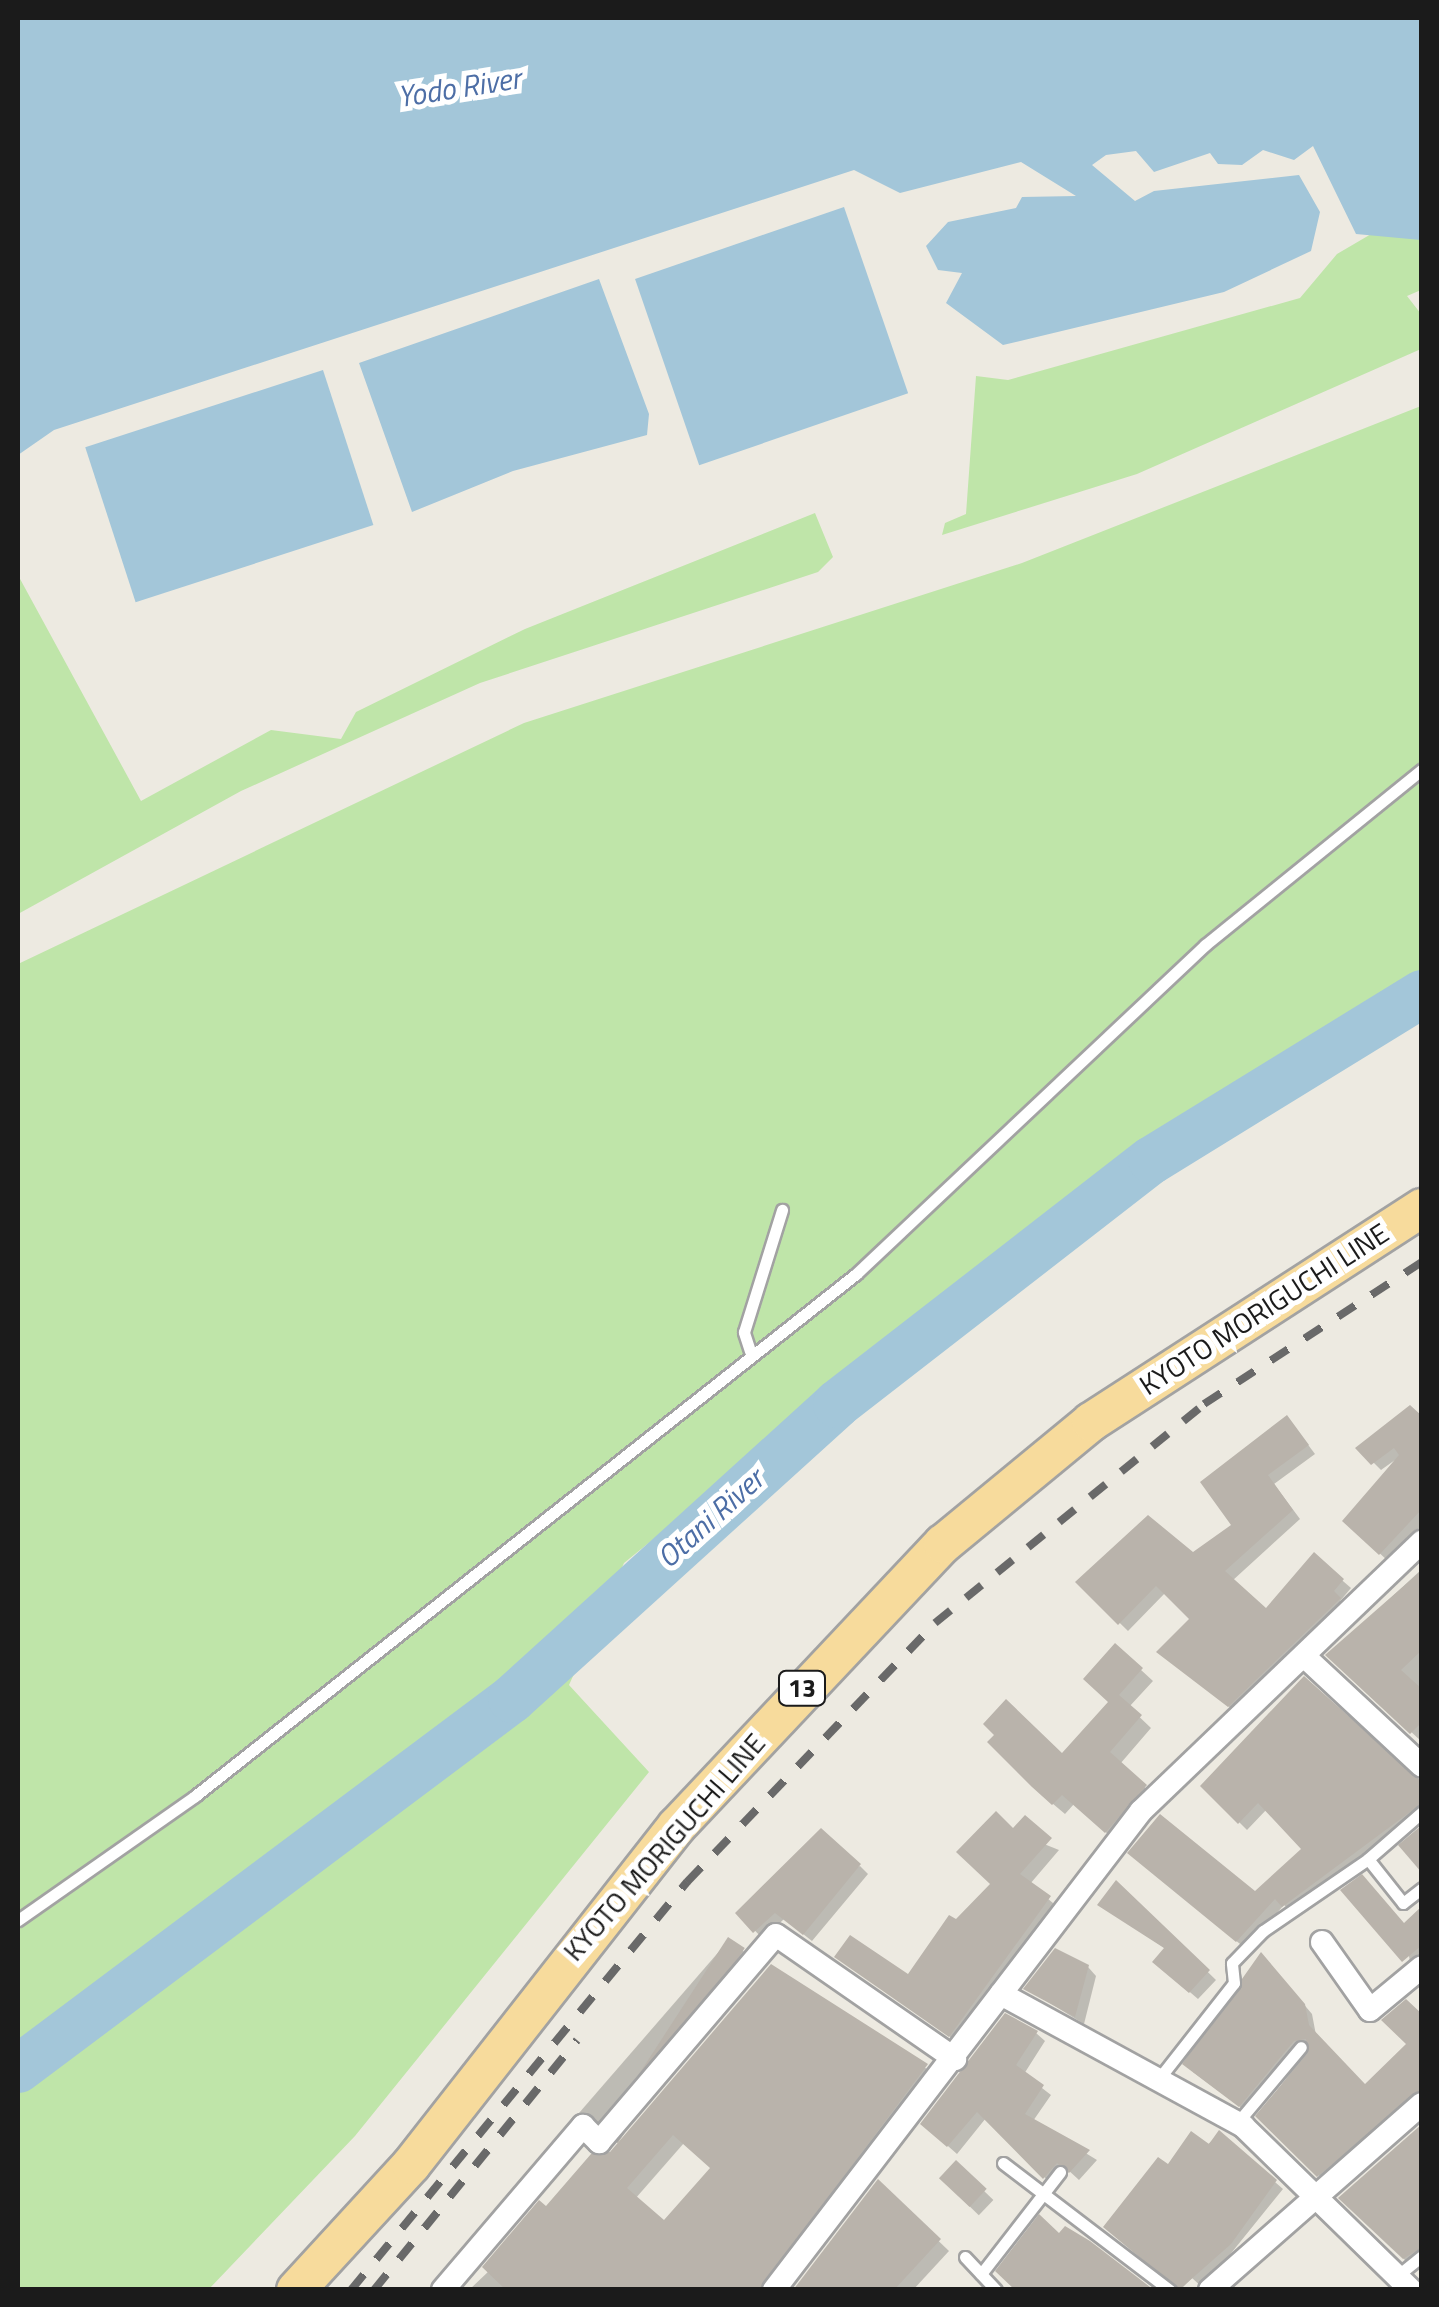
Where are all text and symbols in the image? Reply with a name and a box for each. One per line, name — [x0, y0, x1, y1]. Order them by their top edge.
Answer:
water label: Yodo River — [395, 60, 523, 114]
street label: KYOTO MORIGUCHI LINE — [1133, 1216, 1395, 1402]
water label: Otani River — [649, 1461, 771, 1575]
road number: 13 — [777, 1668, 827, 1708]
street label: KYOTO MORIGUCHI LINE — [556, 1726, 772, 1968]

